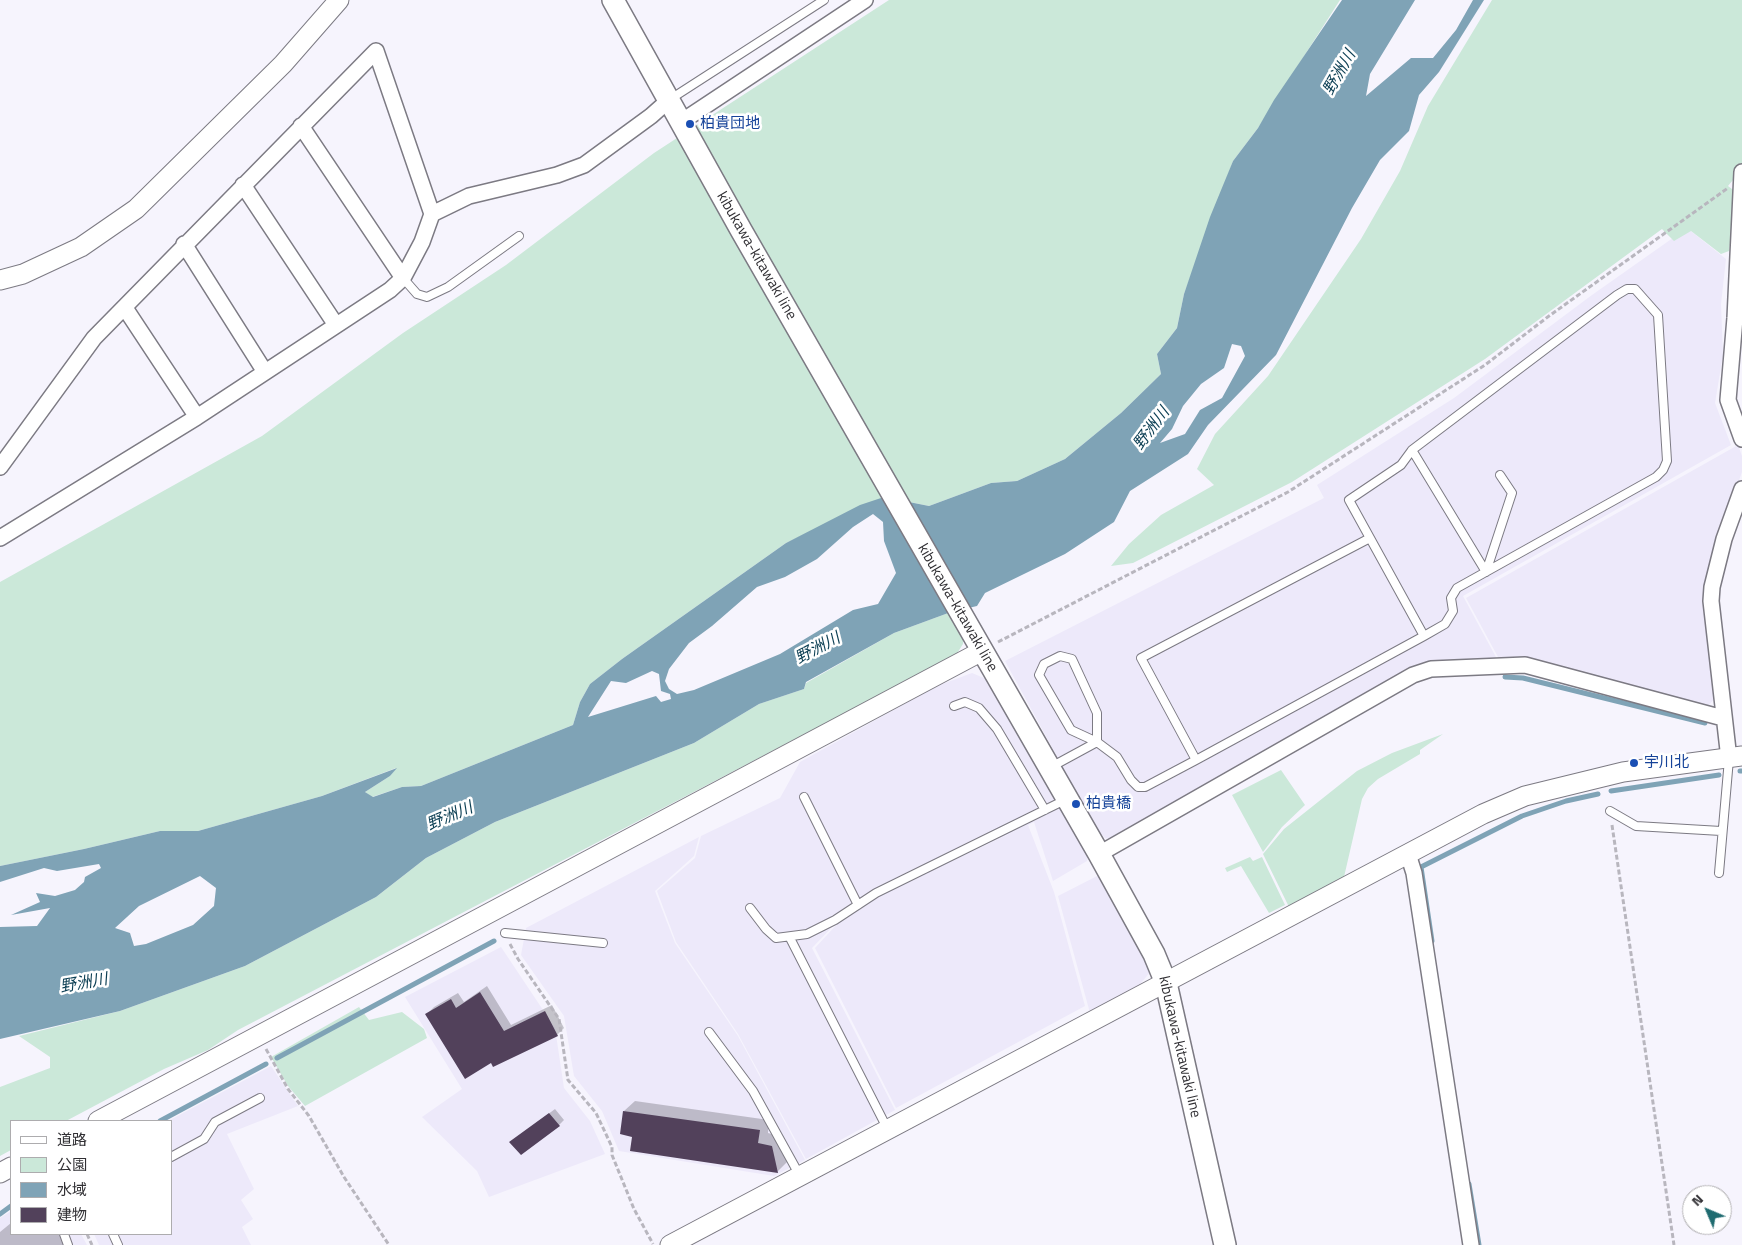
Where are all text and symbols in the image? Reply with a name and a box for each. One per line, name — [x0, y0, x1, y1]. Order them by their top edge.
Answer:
water label: 野洲川 — [1320, 47, 1360, 99]
place label: 柏貴団地 — [700, 115, 760, 133]
marker: 柏貴団地 — [684, 118, 696, 130]
street label: kibukawa-kitawaki line — [712, 189, 800, 323]
water label: 野洲川 — [1130, 404, 1174, 454]
street label: kibukawa-kitawaki line — [913, 541, 1001, 675]
water label: 野洲川 — [792, 629, 844, 669]
place label: 宇川北 — [1644, 754, 1689, 772]
marker: 宇川北 — [1628, 757, 1640, 769]
place label: 柏貴橋 — [1086, 795, 1131, 813]
marker: 柏貴橋 — [1070, 798, 1082, 810]
water label: 野洲川 — [424, 799, 476, 835]
water label: 野洲川 — [59, 970, 109, 998]
street label: kibukawa-kitawaki line — [1154, 974, 1204, 1120]
legend — [10, 1120, 172, 1235]
text: 道路 — [57, 1128, 87, 1151]
text: 公園 — [57, 1153, 87, 1176]
text: 水域 — [57, 1178, 87, 1201]
north arrow — [1682, 1185, 1732, 1235]
text: N — [1686, 1189, 1708, 1211]
text: 建物 — [57, 1203, 87, 1226]

